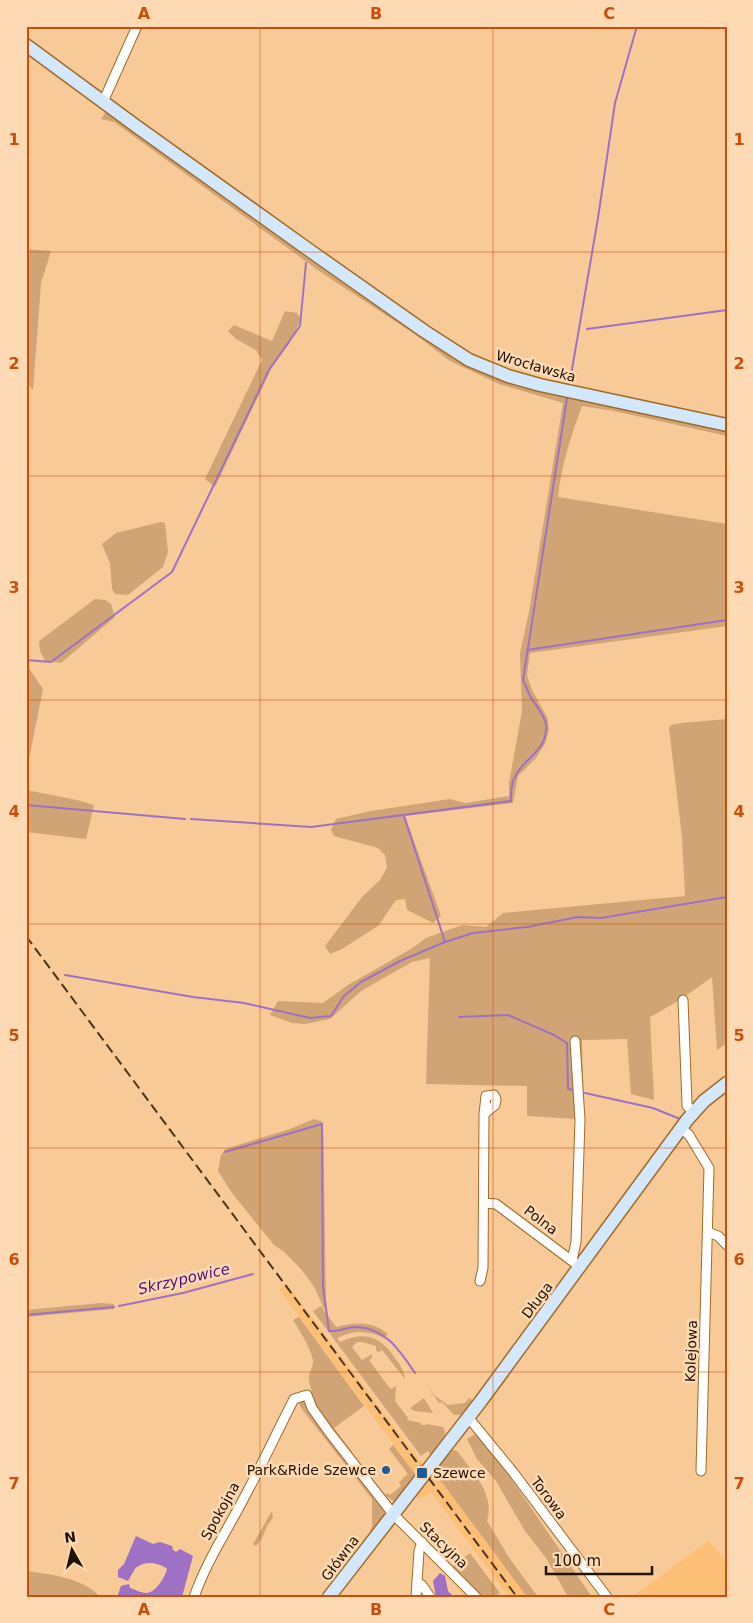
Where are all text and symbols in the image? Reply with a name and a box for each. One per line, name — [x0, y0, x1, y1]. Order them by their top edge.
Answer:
text: A — [138, 4, 151, 23]
text: B — [370, 4, 382, 23]
text: C — [603, 4, 615, 23]
text: 1 — [8, 130, 20, 149]
text: 1 — [733, 130, 745, 149]
street label: Wrocławska — [494, 347, 578, 385]
text: 2 — [8, 354, 20, 373]
text: 2 — [733, 354, 745, 373]
text: 3 — [8, 578, 20, 597]
text: 3 — [733, 578, 745, 597]
text: 4 — [8, 802, 20, 821]
text: 4 — [733, 802, 745, 821]
text: 5 — [8, 1026, 20, 1045]
text: 5 — [733, 1026, 745, 1045]
street label: Polna — [521, 1202, 561, 1238]
text: 6 — [8, 1250, 20, 1269]
text: 6 — [733, 1250, 745, 1269]
water label: Skrzypowice — [136, 1260, 232, 1298]
street label: Długa — [518, 1279, 556, 1321]
street label: Kolejowa — [682, 1320, 700, 1382]
place label: Park&Ride Szewce — [247, 1462, 376, 1478]
marker: Park&Ride Szewce — [380, 1464, 392, 1476]
place label: Szewce — [433, 1465, 486, 1481]
marker: Szewce — [415, 1466, 429, 1480]
street label: Torowa — [527, 1473, 570, 1522]
text: 7 — [8, 1474, 20, 1493]
text: 7 — [733, 1474, 745, 1493]
street label: Spokojna — [198, 1479, 242, 1543]
street label: Stacyjna — [417, 1518, 471, 1572]
north arrow — [48, 1526, 98, 1576]
text: N — [63, 1528, 77, 1546]
street label: Główna — [318, 1532, 362, 1584]
scale bar — [546, 1543, 652, 1575]
text: 100 m — [553, 1552, 601, 1570]
text: A — [138, 1600, 151, 1619]
text: B — [370, 1600, 382, 1619]
text: C — [603, 1600, 615, 1619]

